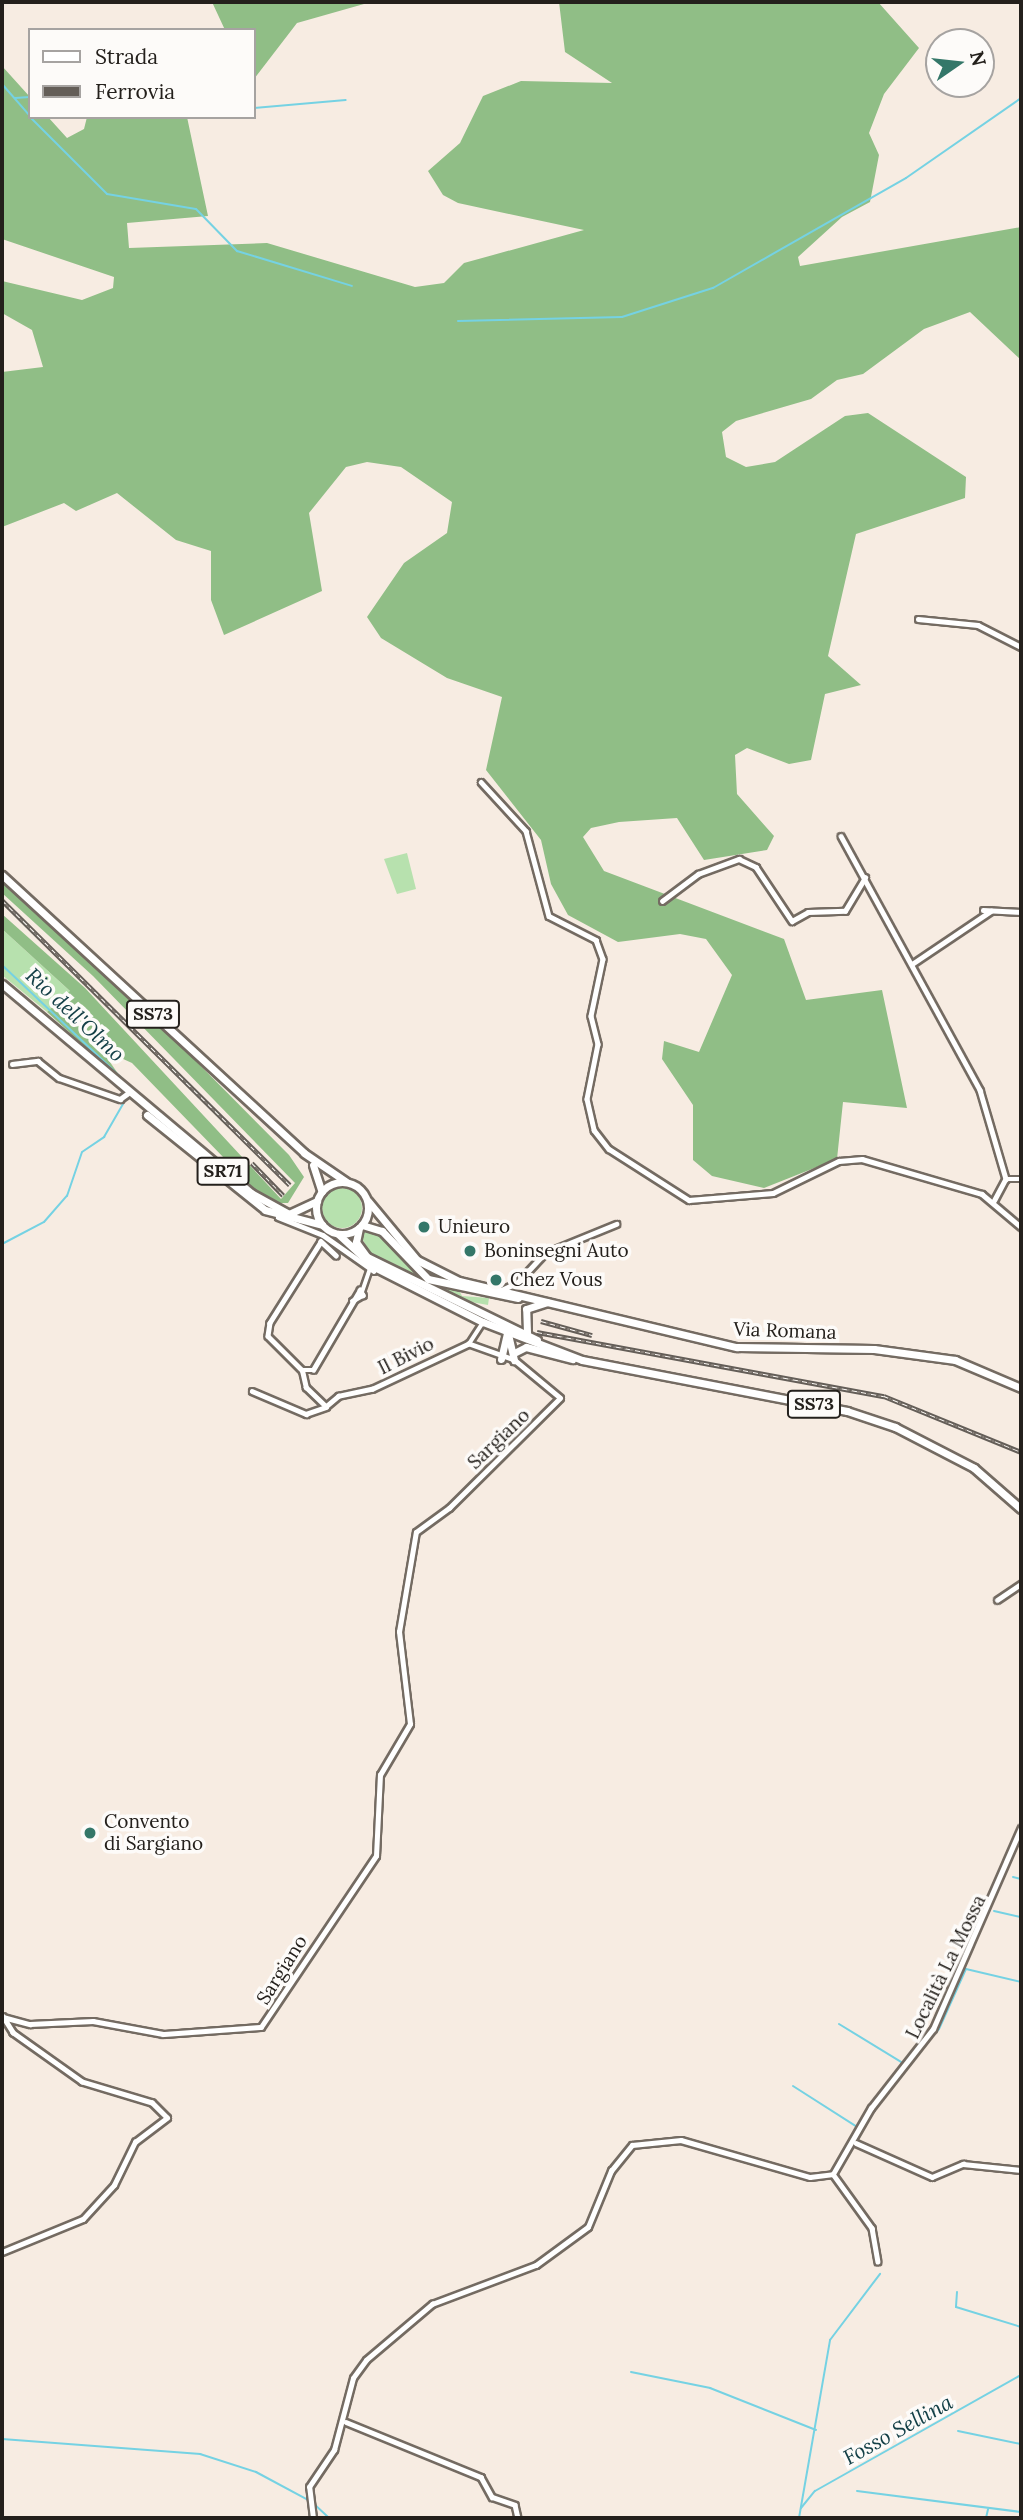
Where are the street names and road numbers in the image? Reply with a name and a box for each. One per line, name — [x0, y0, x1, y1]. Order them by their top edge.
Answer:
road number: SS73 — [125, 1000, 181, 1028]
road number: SR71 — [195, 1156, 251, 1186]
street label: Via Romana — [733, 1318, 837, 1344]
street label: Il Bivio — [374, 1332, 438, 1380]
road number: SS73 — [786, 1390, 842, 1419]
street label: Sargiano — [463, 1404, 535, 1474]
street label: Località La Mossa — [901, 1891, 991, 2043]
street label: Sargiano — [252, 1931, 312, 2009]

